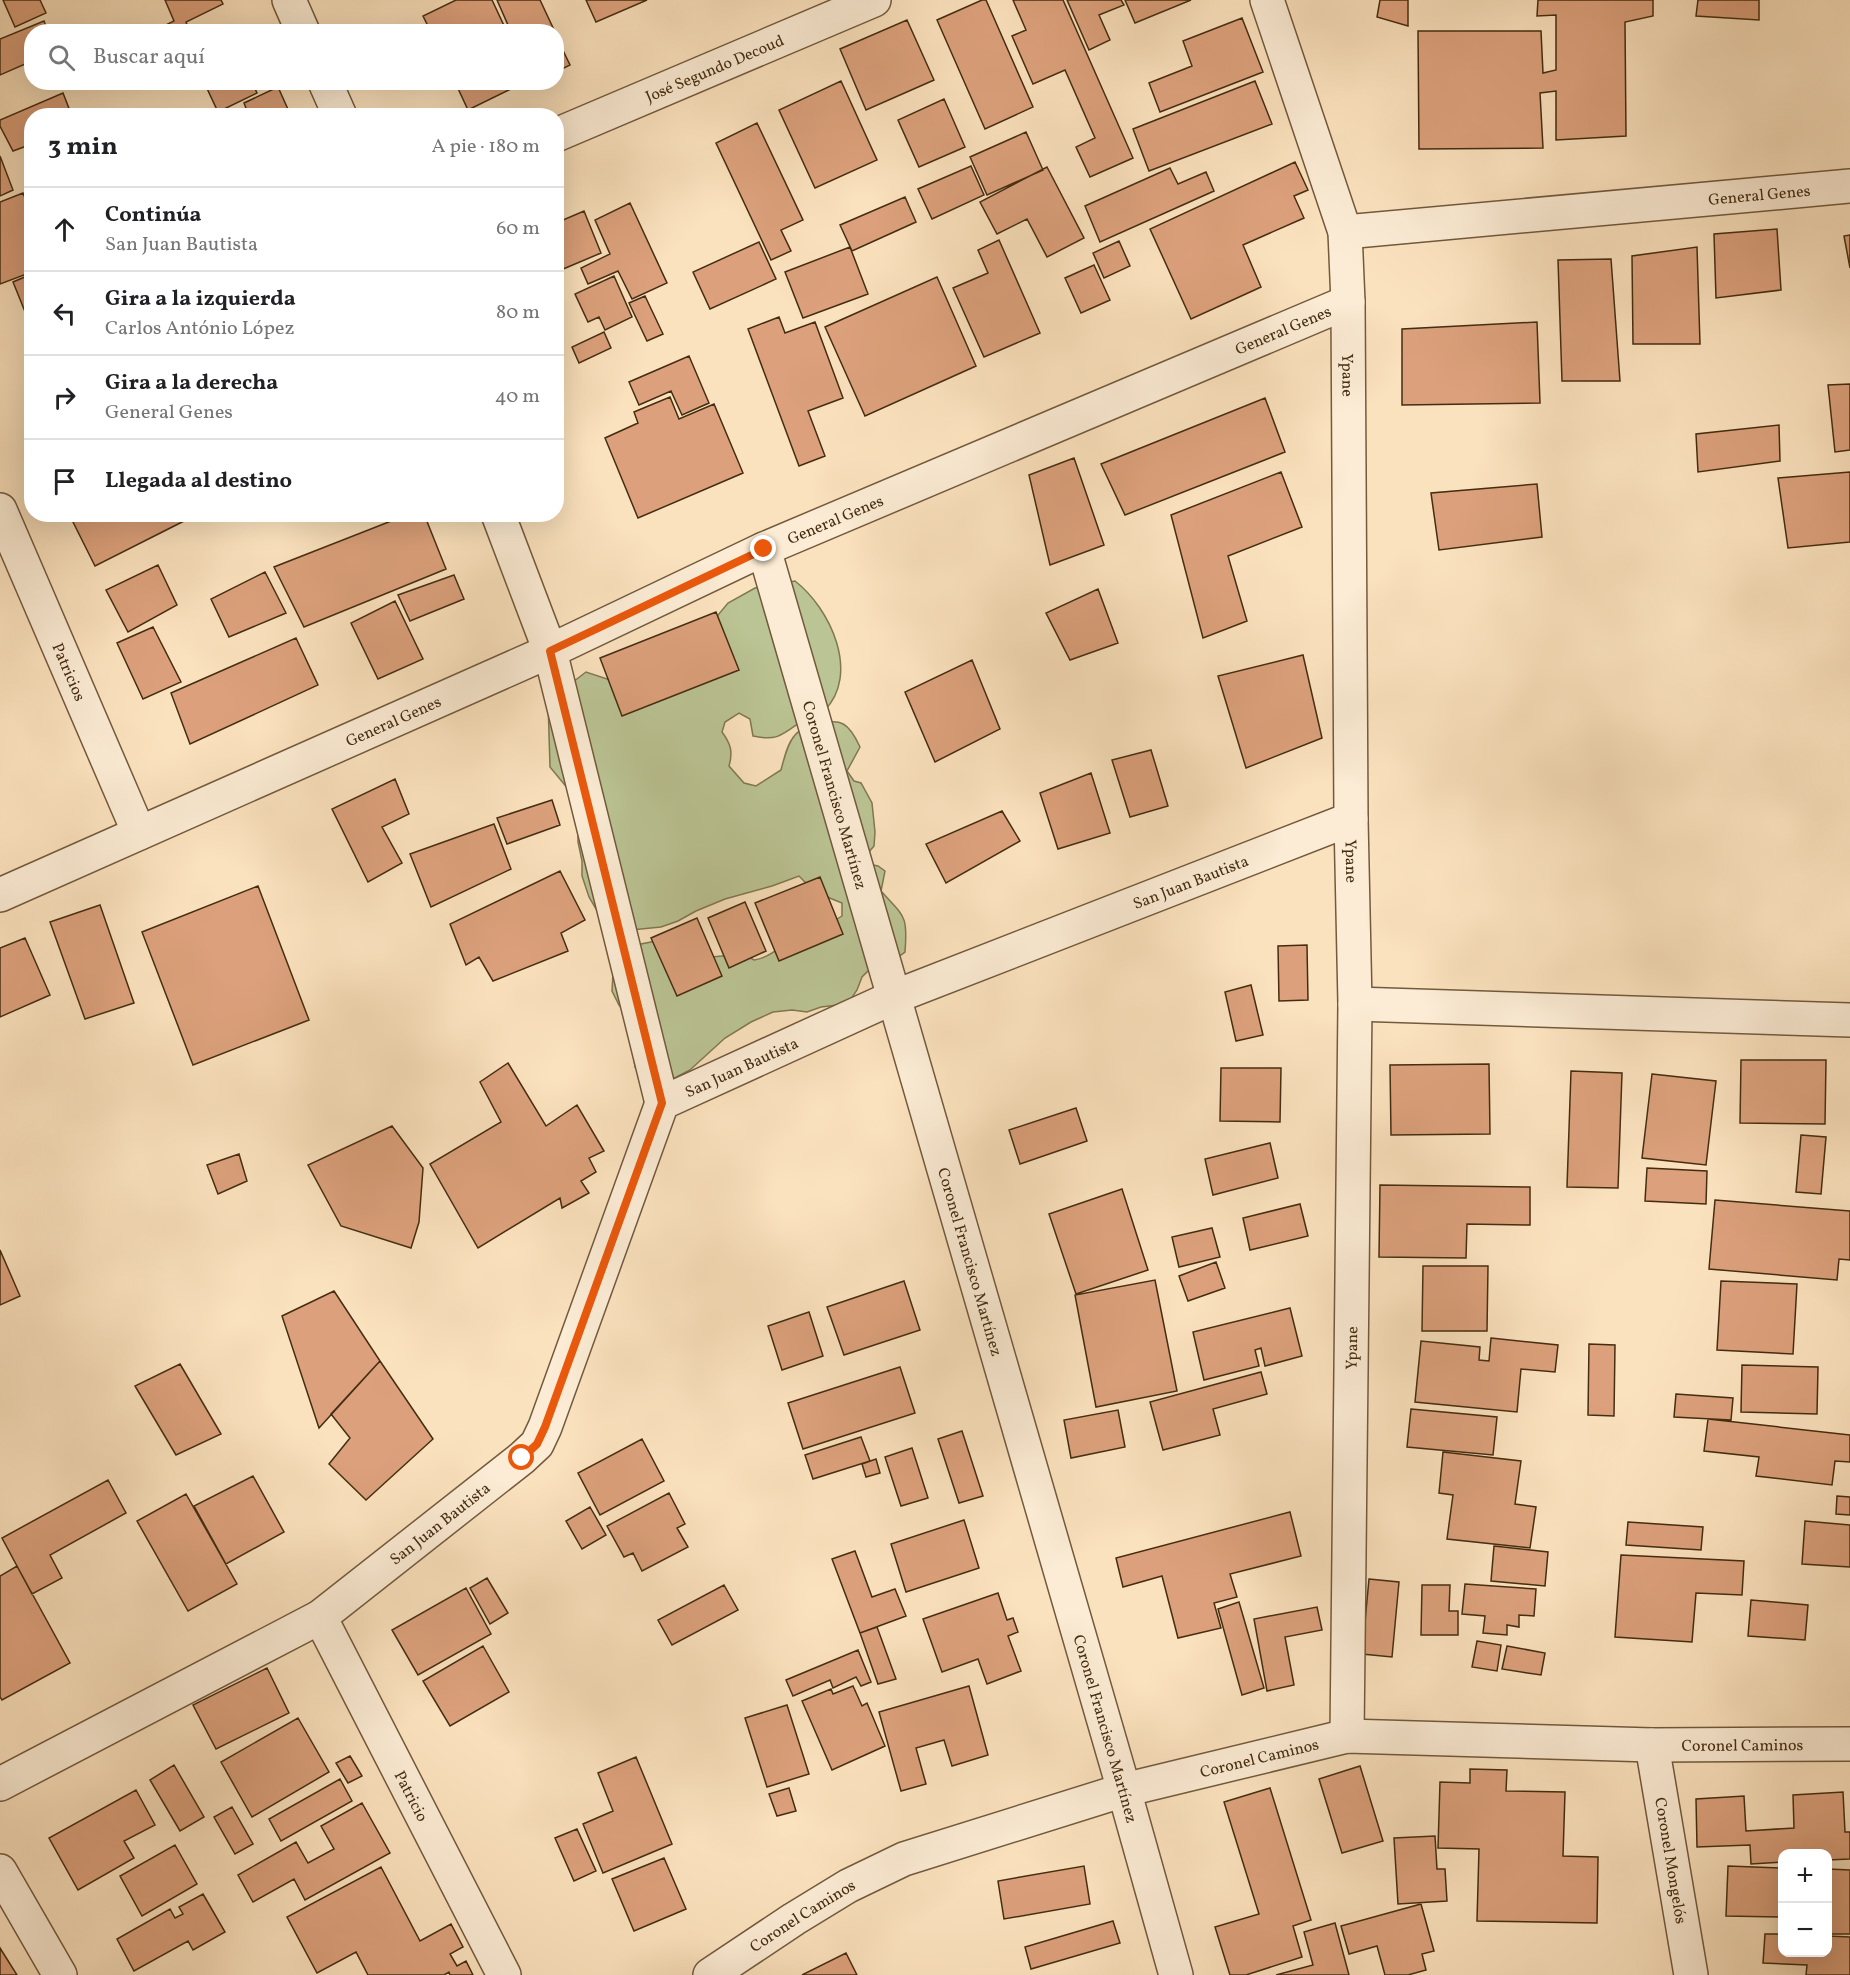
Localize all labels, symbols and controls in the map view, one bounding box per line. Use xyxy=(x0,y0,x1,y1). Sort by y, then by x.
search box xyxy=(24,24,564,90)
street label: José Segundo Decoud xyxy=(642,31,788,109)
icon: search xyxy=(45,41,78,74)
text: Buscar aquí xyxy=(93,42,205,73)
text: 3 min xyxy=(48,129,118,165)
text: A pie · 180 m xyxy=(431,133,540,161)
street label: General Genes xyxy=(1707,181,1812,212)
text: Continúa xyxy=(105,200,202,231)
icon: ahead xyxy=(48,213,81,246)
text: 60 m xyxy=(496,215,540,243)
text: San Juan Bautista xyxy=(105,231,258,259)
text: Gira a la izquierda xyxy=(105,284,296,315)
icon: left xyxy=(48,297,81,330)
text: 80 m xyxy=(496,299,540,327)
street label: General Genes xyxy=(1232,301,1335,362)
text: Carlos António López xyxy=(105,315,294,343)
street label: Ypane xyxy=(1335,353,1358,397)
text: Gira a la derecha xyxy=(105,368,278,399)
icon: right xyxy=(48,381,81,414)
text: 40 m xyxy=(495,383,540,411)
text: General Genes xyxy=(105,399,233,427)
icon: arrive xyxy=(48,465,81,498)
text: Llegada al destino xyxy=(105,466,292,497)
street label: General Genes xyxy=(784,491,888,551)
route end xyxy=(750,535,776,561)
street label: Patricios xyxy=(45,640,90,705)
street label: General Genes xyxy=(343,692,445,753)
street label: Coronel Francisco Martínez xyxy=(796,699,871,892)
street label: Ypane xyxy=(1338,839,1361,883)
street label: San Juan Bautista xyxy=(1130,851,1252,916)
street label: San Juan Bautista xyxy=(682,1033,802,1104)
street label: Coronel Francisco Martínez xyxy=(931,1165,1007,1359)
street label: Ypane xyxy=(1342,1326,1364,1370)
route start xyxy=(508,1444,534,1470)
street label: San Juan Bautista xyxy=(386,1478,496,1571)
street label: Coronel Francisco Martínez xyxy=(1066,1632,1142,1826)
street label: Coronel Caminos xyxy=(1198,1734,1321,1784)
street label: Coronel Caminos xyxy=(1682,1735,1804,1758)
street label: Patricio xyxy=(388,1767,432,1826)
street label: Coronel Mongelós xyxy=(1648,1796,1691,1926)
map controls xyxy=(1778,1849,1832,1957)
button: + xyxy=(1778,1849,1832,1903)
street label: Coronel Caminos xyxy=(746,1875,860,1959)
button: − xyxy=(1778,1903,1832,1957)

